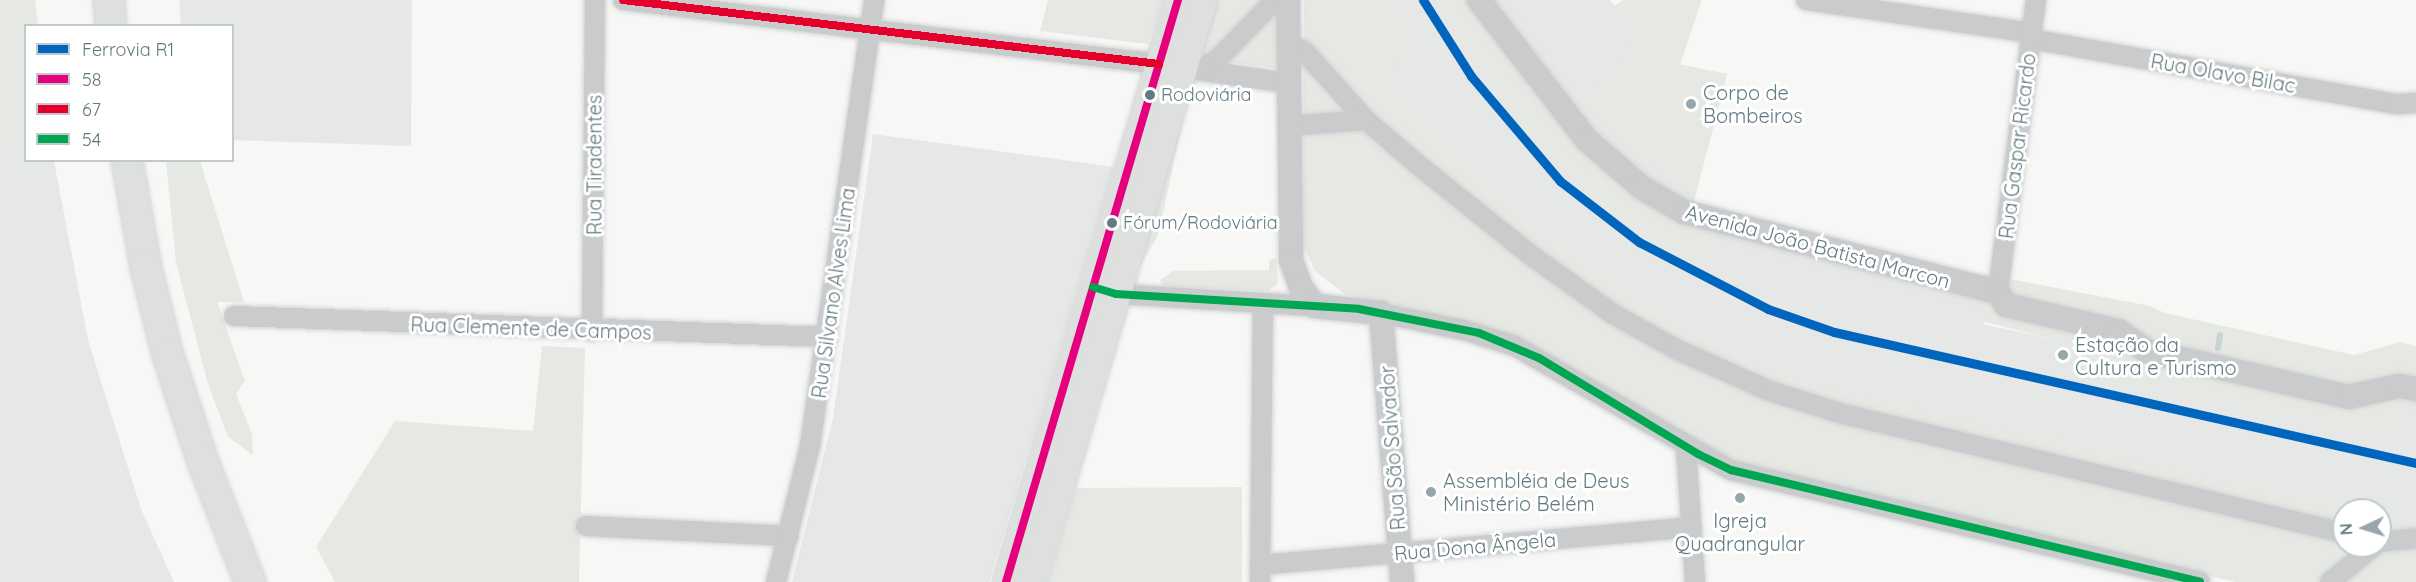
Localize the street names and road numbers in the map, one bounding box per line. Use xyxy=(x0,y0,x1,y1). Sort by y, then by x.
street label: Rua Olavo Bilac xyxy=(2149,48,2297,98)
street label: Rua Gaspar Ricardo xyxy=(1994,52,2040,240)
street label: Rua Tiradentes xyxy=(582,95,606,235)
street label: Rua Silvano Alves Lima xyxy=(806,186,860,400)
street label: Avenida João Batista Marcon xyxy=(1683,199,1953,293)
street label: Rua Clemente de Campos xyxy=(410,312,652,344)
street label: Rua São Salvador xyxy=(1374,365,1410,531)
street label: Rua Dona Ângela xyxy=(1393,527,1557,565)

